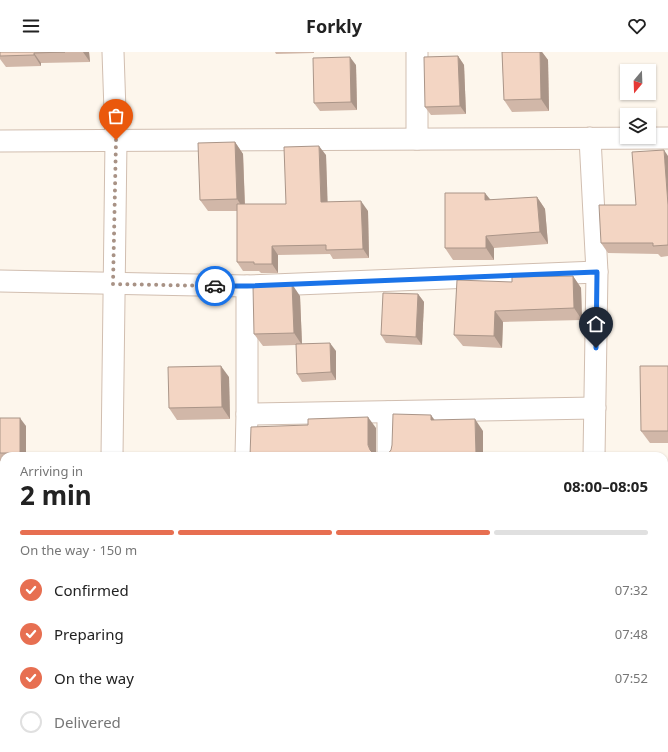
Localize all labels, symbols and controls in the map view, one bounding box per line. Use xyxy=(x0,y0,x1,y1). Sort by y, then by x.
text: Forkly xyxy=(306,14,362,38)
icon: menu xyxy=(20,15,42,37)
icon: heart xyxy=(626,15,648,37)
north arrow xyxy=(620,64,656,100)
map controls xyxy=(620,64,656,144)
pin xyxy=(99,99,133,140)
icon: bag xyxy=(105,105,127,127)
button: layers xyxy=(620,108,656,144)
courier xyxy=(195,266,235,306)
icon: car xyxy=(204,275,226,297)
pin xyxy=(579,307,613,348)
icon: home xyxy=(585,313,607,335)
text: Arriving in xyxy=(20,462,83,480)
text: 08:00–08:05 xyxy=(563,476,648,496)
text: 2 min xyxy=(20,477,92,513)
text: On the way · 150 m xyxy=(20,541,137,559)
icon: check xyxy=(20,579,42,601)
text: Confirmed xyxy=(54,580,129,600)
text: 07:32 xyxy=(615,581,648,599)
icon: check xyxy=(20,623,42,645)
text: Preparing xyxy=(54,624,124,644)
text: 07:48 xyxy=(615,625,648,643)
icon: check xyxy=(20,667,42,689)
text: On the way xyxy=(54,668,134,688)
text: 07:52 xyxy=(615,669,648,687)
text: Delivered xyxy=(54,712,121,732)

